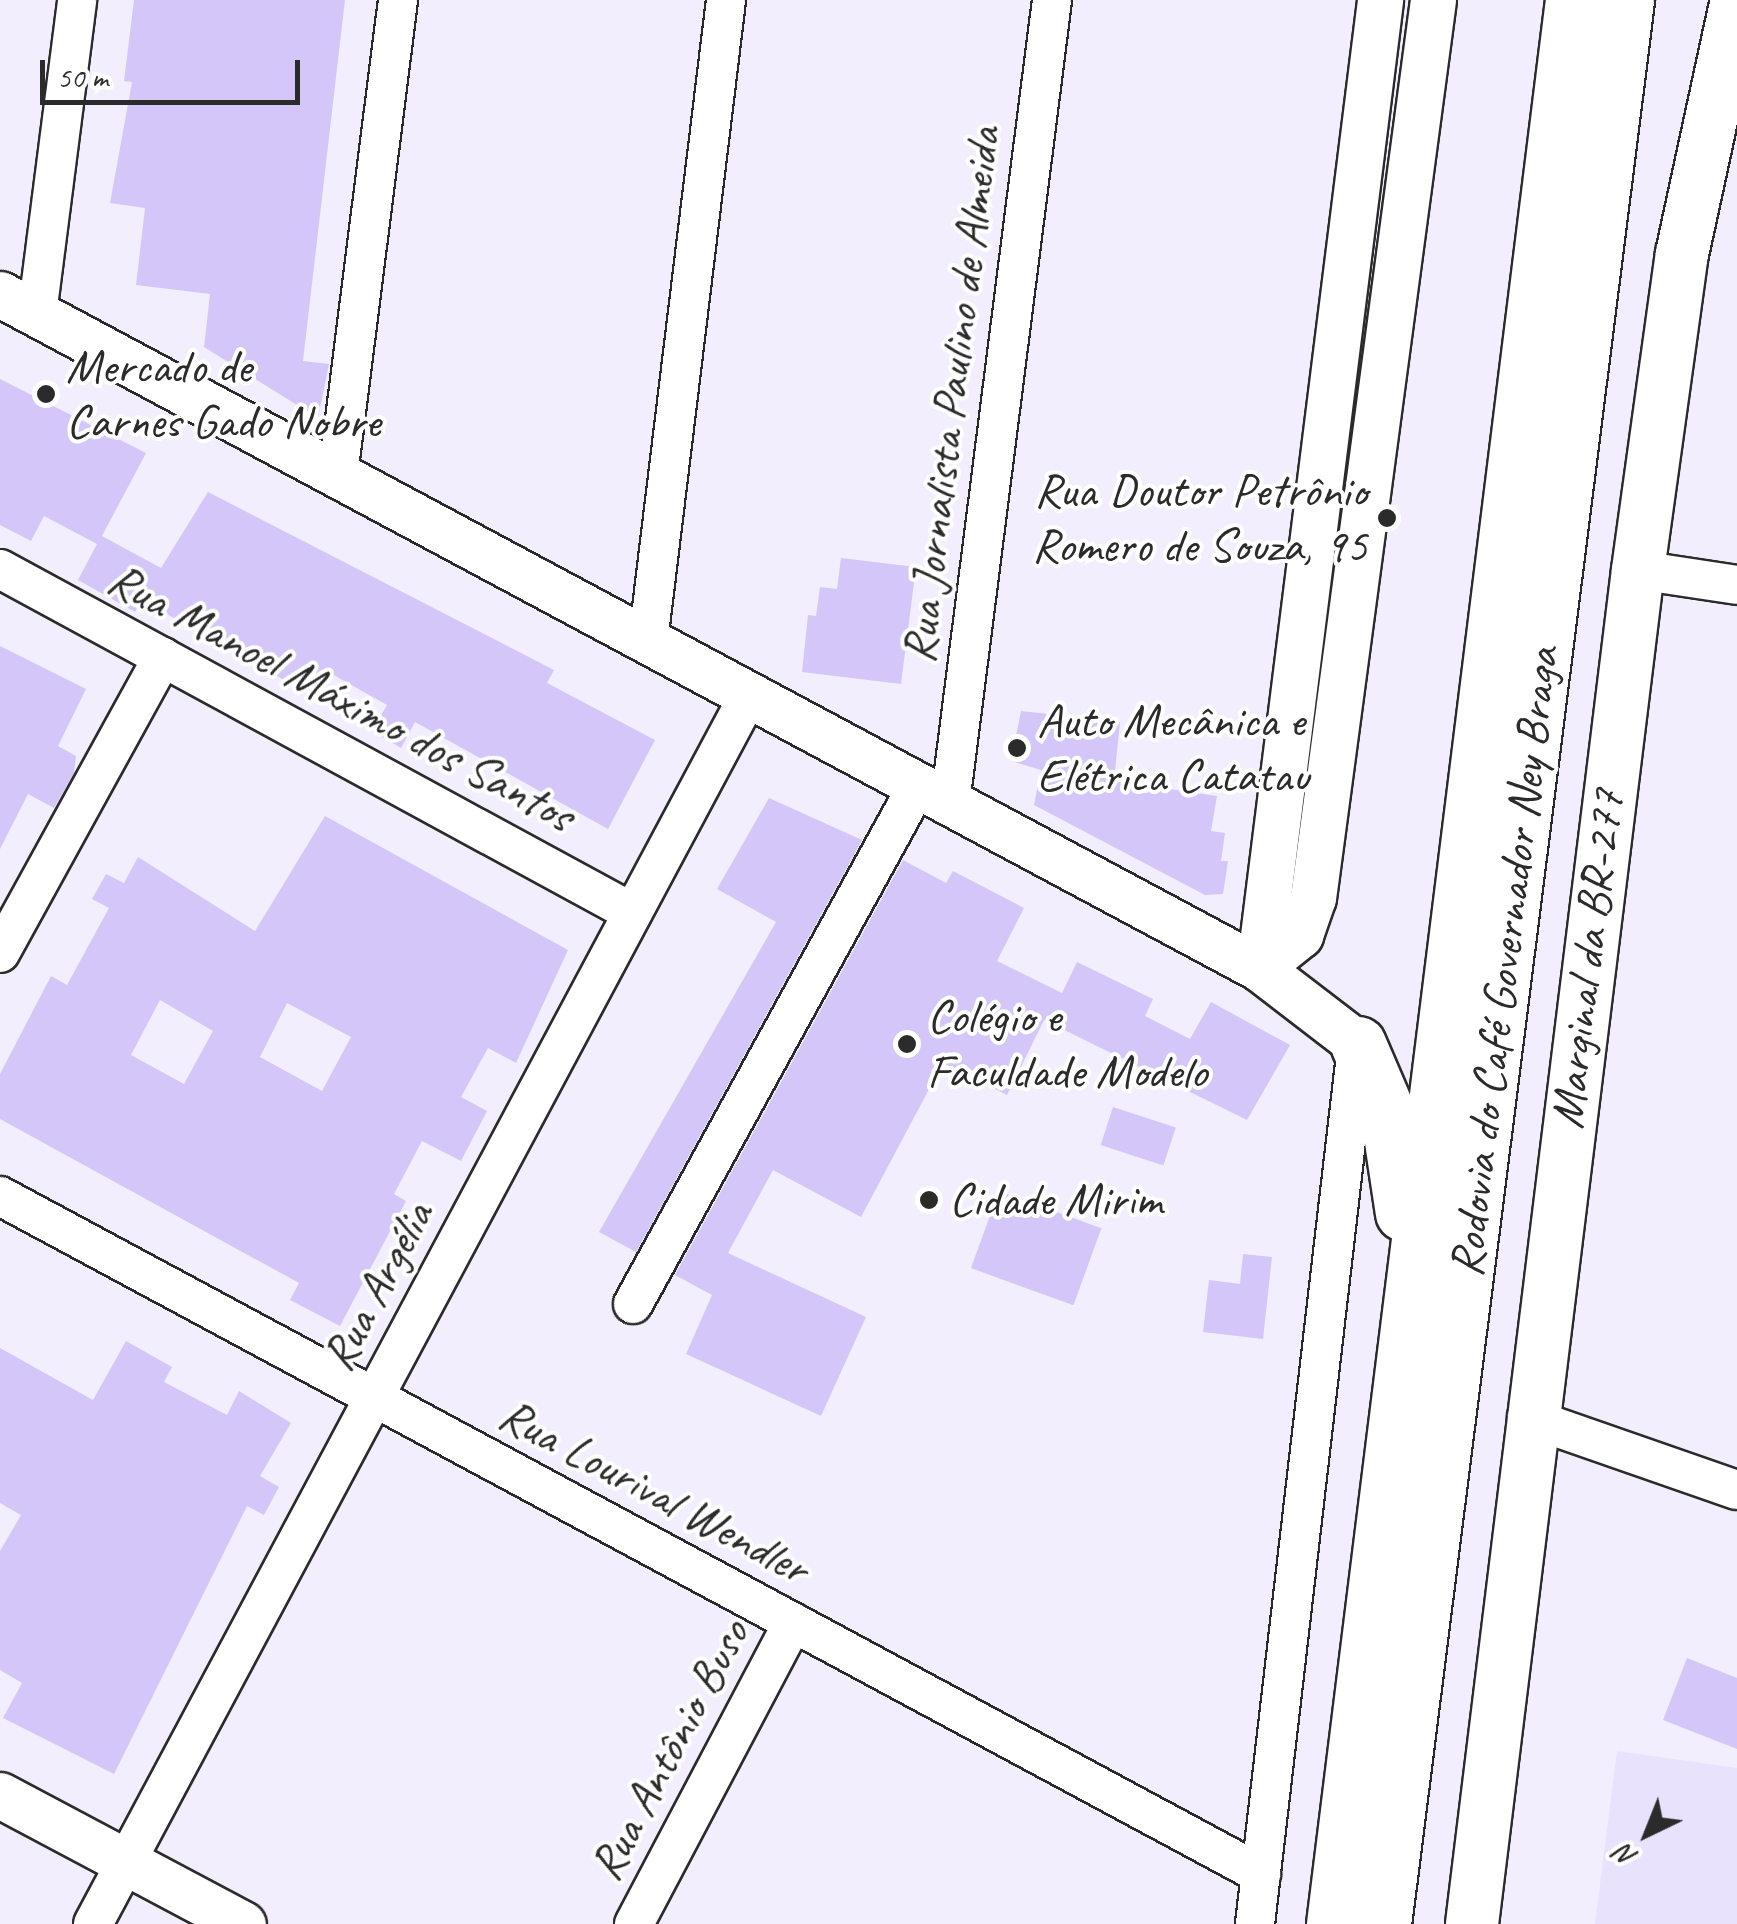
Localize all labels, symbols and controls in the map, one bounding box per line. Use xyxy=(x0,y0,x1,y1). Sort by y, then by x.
scale bar xyxy=(45,40,305,102)
text: 50 m xyxy=(57,58,108,96)
street label: Rua Jornalista Paulino de Almeida xyxy=(889,123,1013,667)
place label: Mercado de Carnes Gado Nobre xyxy=(66,337,383,450)
marker: Mercado de Carnes Gado Nobre xyxy=(35,383,57,405)
place label: Rua Doutor Petrônio Romero de Souza, 95 xyxy=(1034,461,1367,574)
marker: Rua Doutor Petrônio Romero de Souza, 95 xyxy=(1376,507,1398,529)
street label: Rua Manoel Máximo dos Santos xyxy=(98,549,584,845)
street label: Rodovia do Café Governador Ney Braga xyxy=(1437,643,1571,1281)
place label: Auto Mecânica e Elétrica Catatau xyxy=(1037,691,1309,804)
marker: Auto Mecânica e Elétrica Catatau xyxy=(1006,737,1028,759)
street label: Marginal da BR-277 xyxy=(1538,786,1636,1132)
place label: Colégio e Faculdade Modelo xyxy=(927,987,1207,1100)
marker: Colégio e Faculdade Modelo xyxy=(896,1033,918,1055)
place label: Cidade Mirim xyxy=(949,1171,1164,1229)
marker: Cidade Mirim xyxy=(918,1189,940,1211)
street label: Rua Argélia xyxy=(309,1192,445,1380)
street label: Rua Lourival Wendler xyxy=(489,1385,819,1597)
street label: Rua Antônio Buso xyxy=(576,1610,762,1890)
north arrow xyxy=(1597,1784,1697,1884)
text: N xyxy=(1608,1838,1644,1875)

